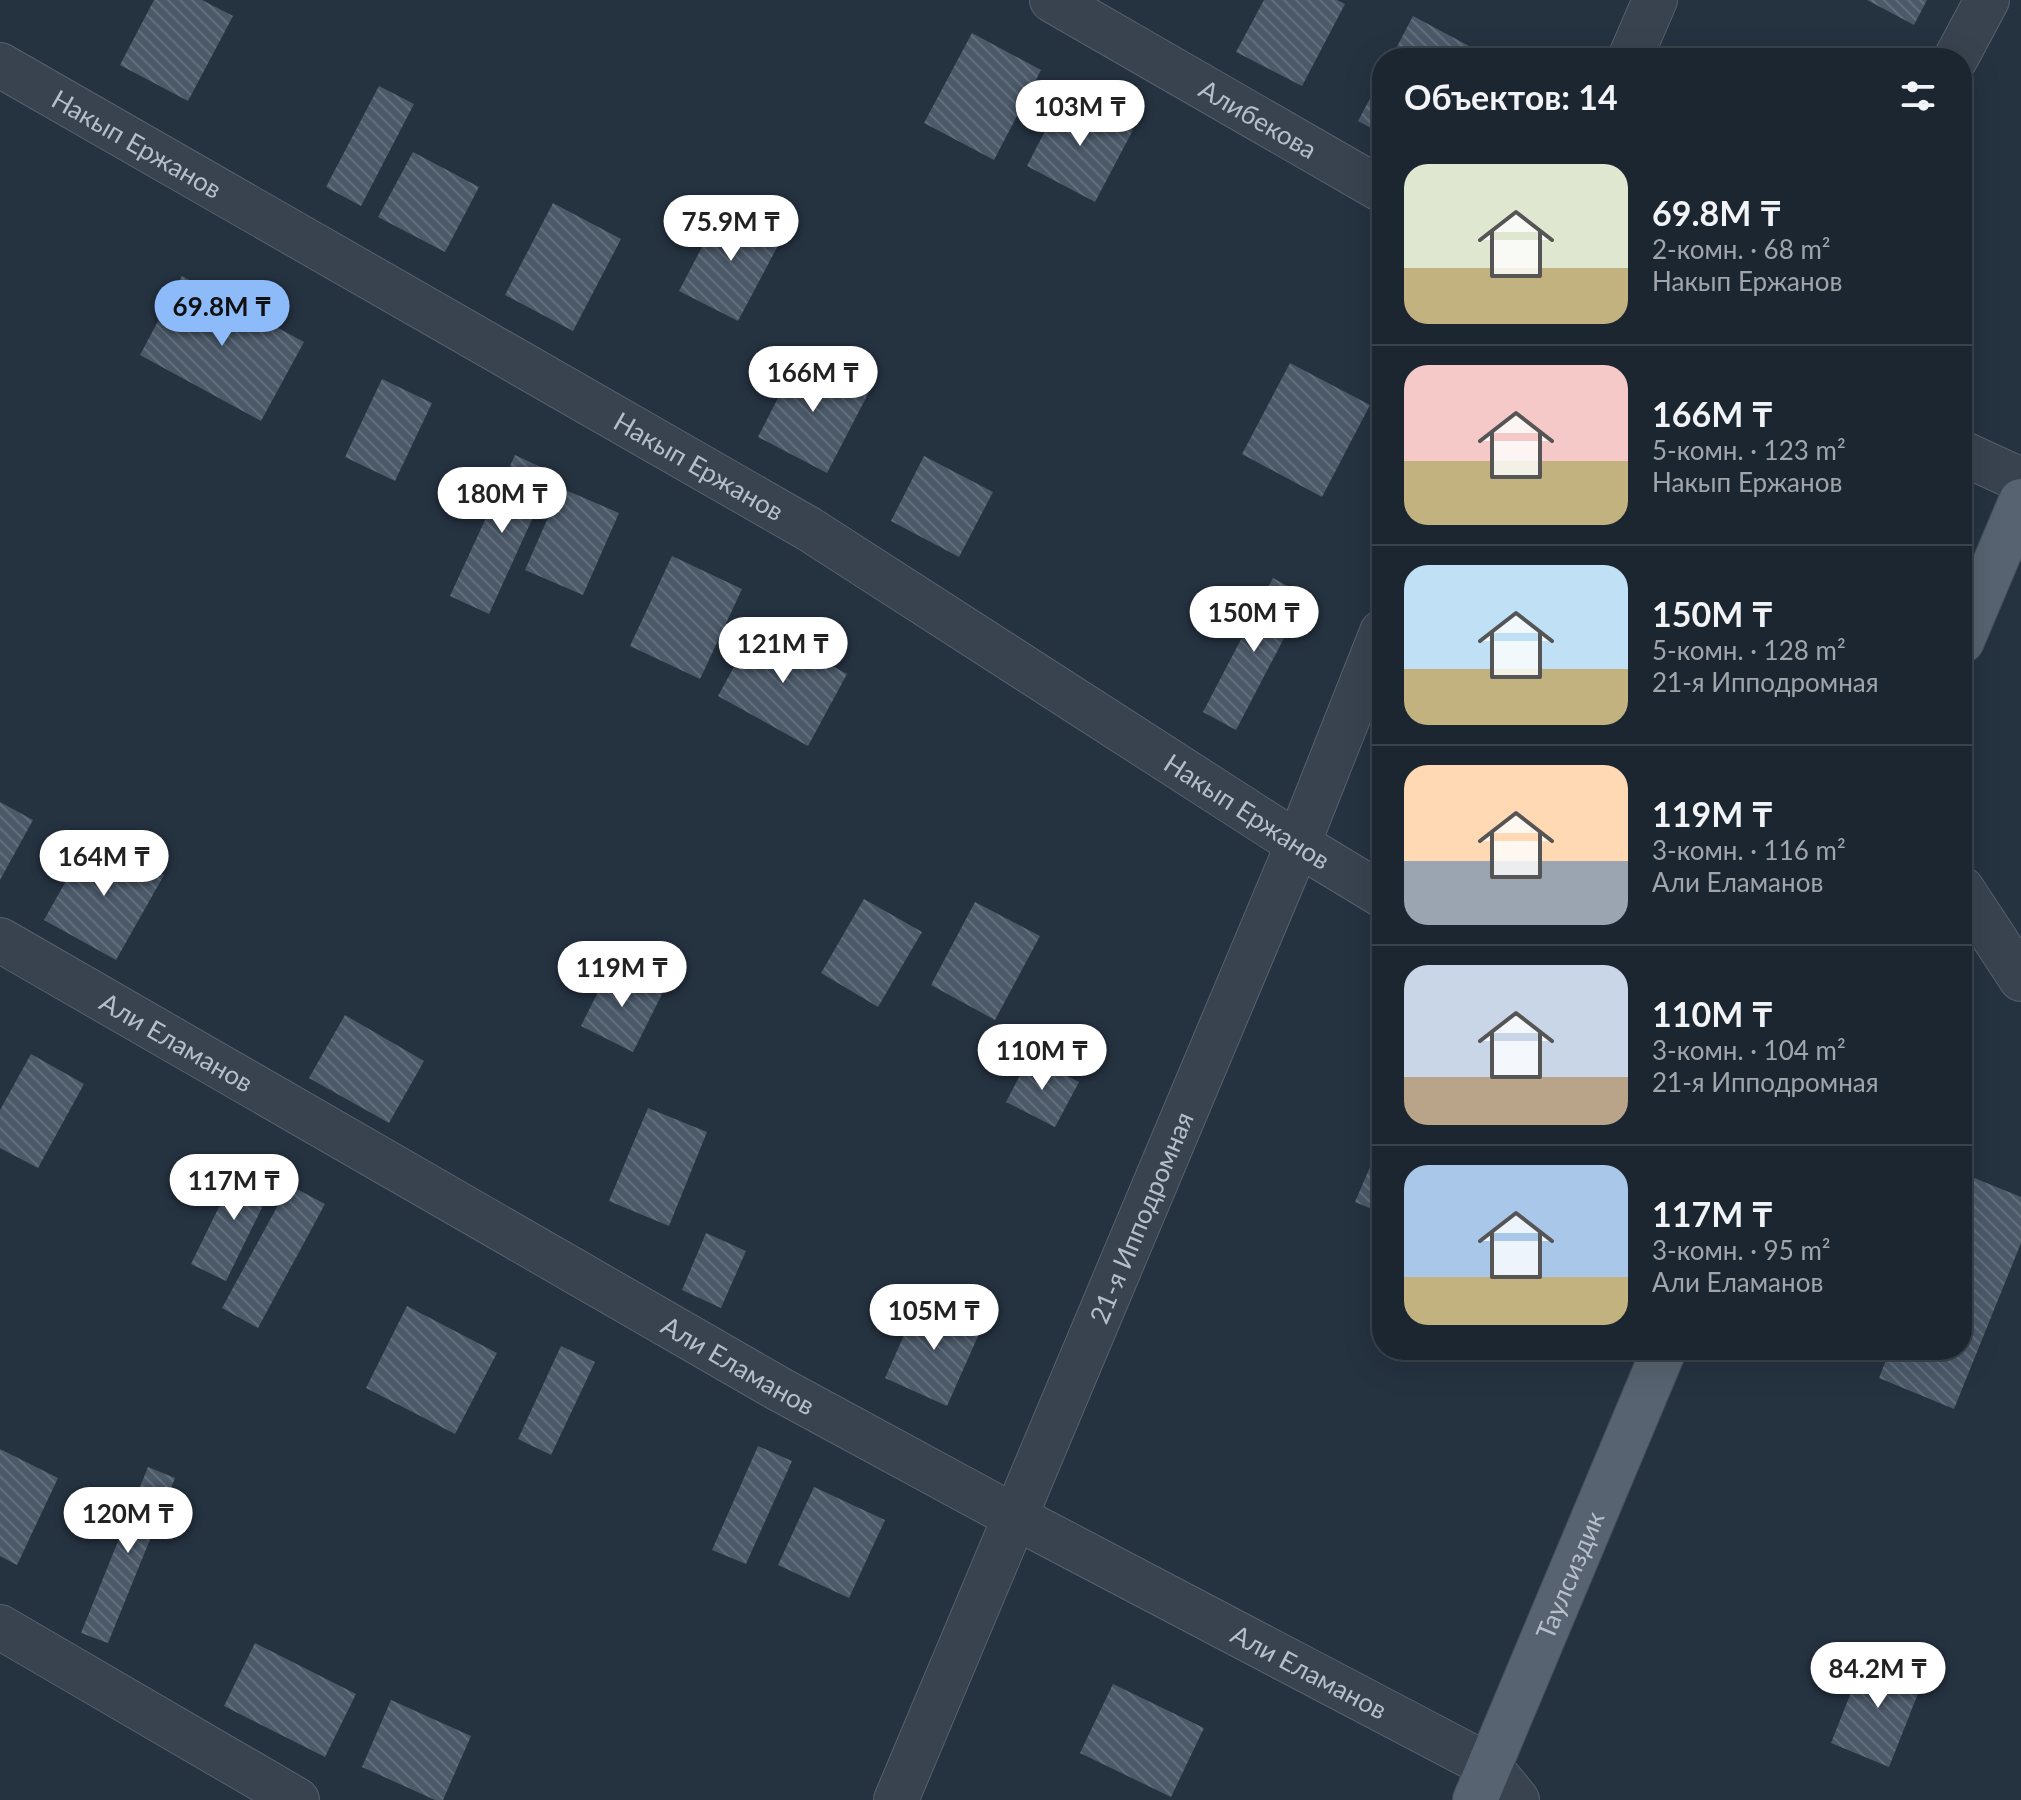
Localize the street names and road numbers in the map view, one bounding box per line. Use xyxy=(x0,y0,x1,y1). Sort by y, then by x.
street label: Алибекова xyxy=(1194,72,1323,165)
street label: Накып Ержанов xyxy=(46,82,228,205)
street label: Накып Ержанов xyxy=(609,405,790,527)
street label: Накып Ержанов xyxy=(1159,746,1336,876)
street label: Али Еламанов xyxy=(95,985,259,1099)
street label: 21-я Ипподромная xyxy=(1082,1107,1200,1328)
street label: Али Еламанов xyxy=(656,1309,821,1421)
street label: Таулсиздик xyxy=(1528,1506,1611,1644)
street label: Али Еламанов xyxy=(1226,1618,1393,1726)

